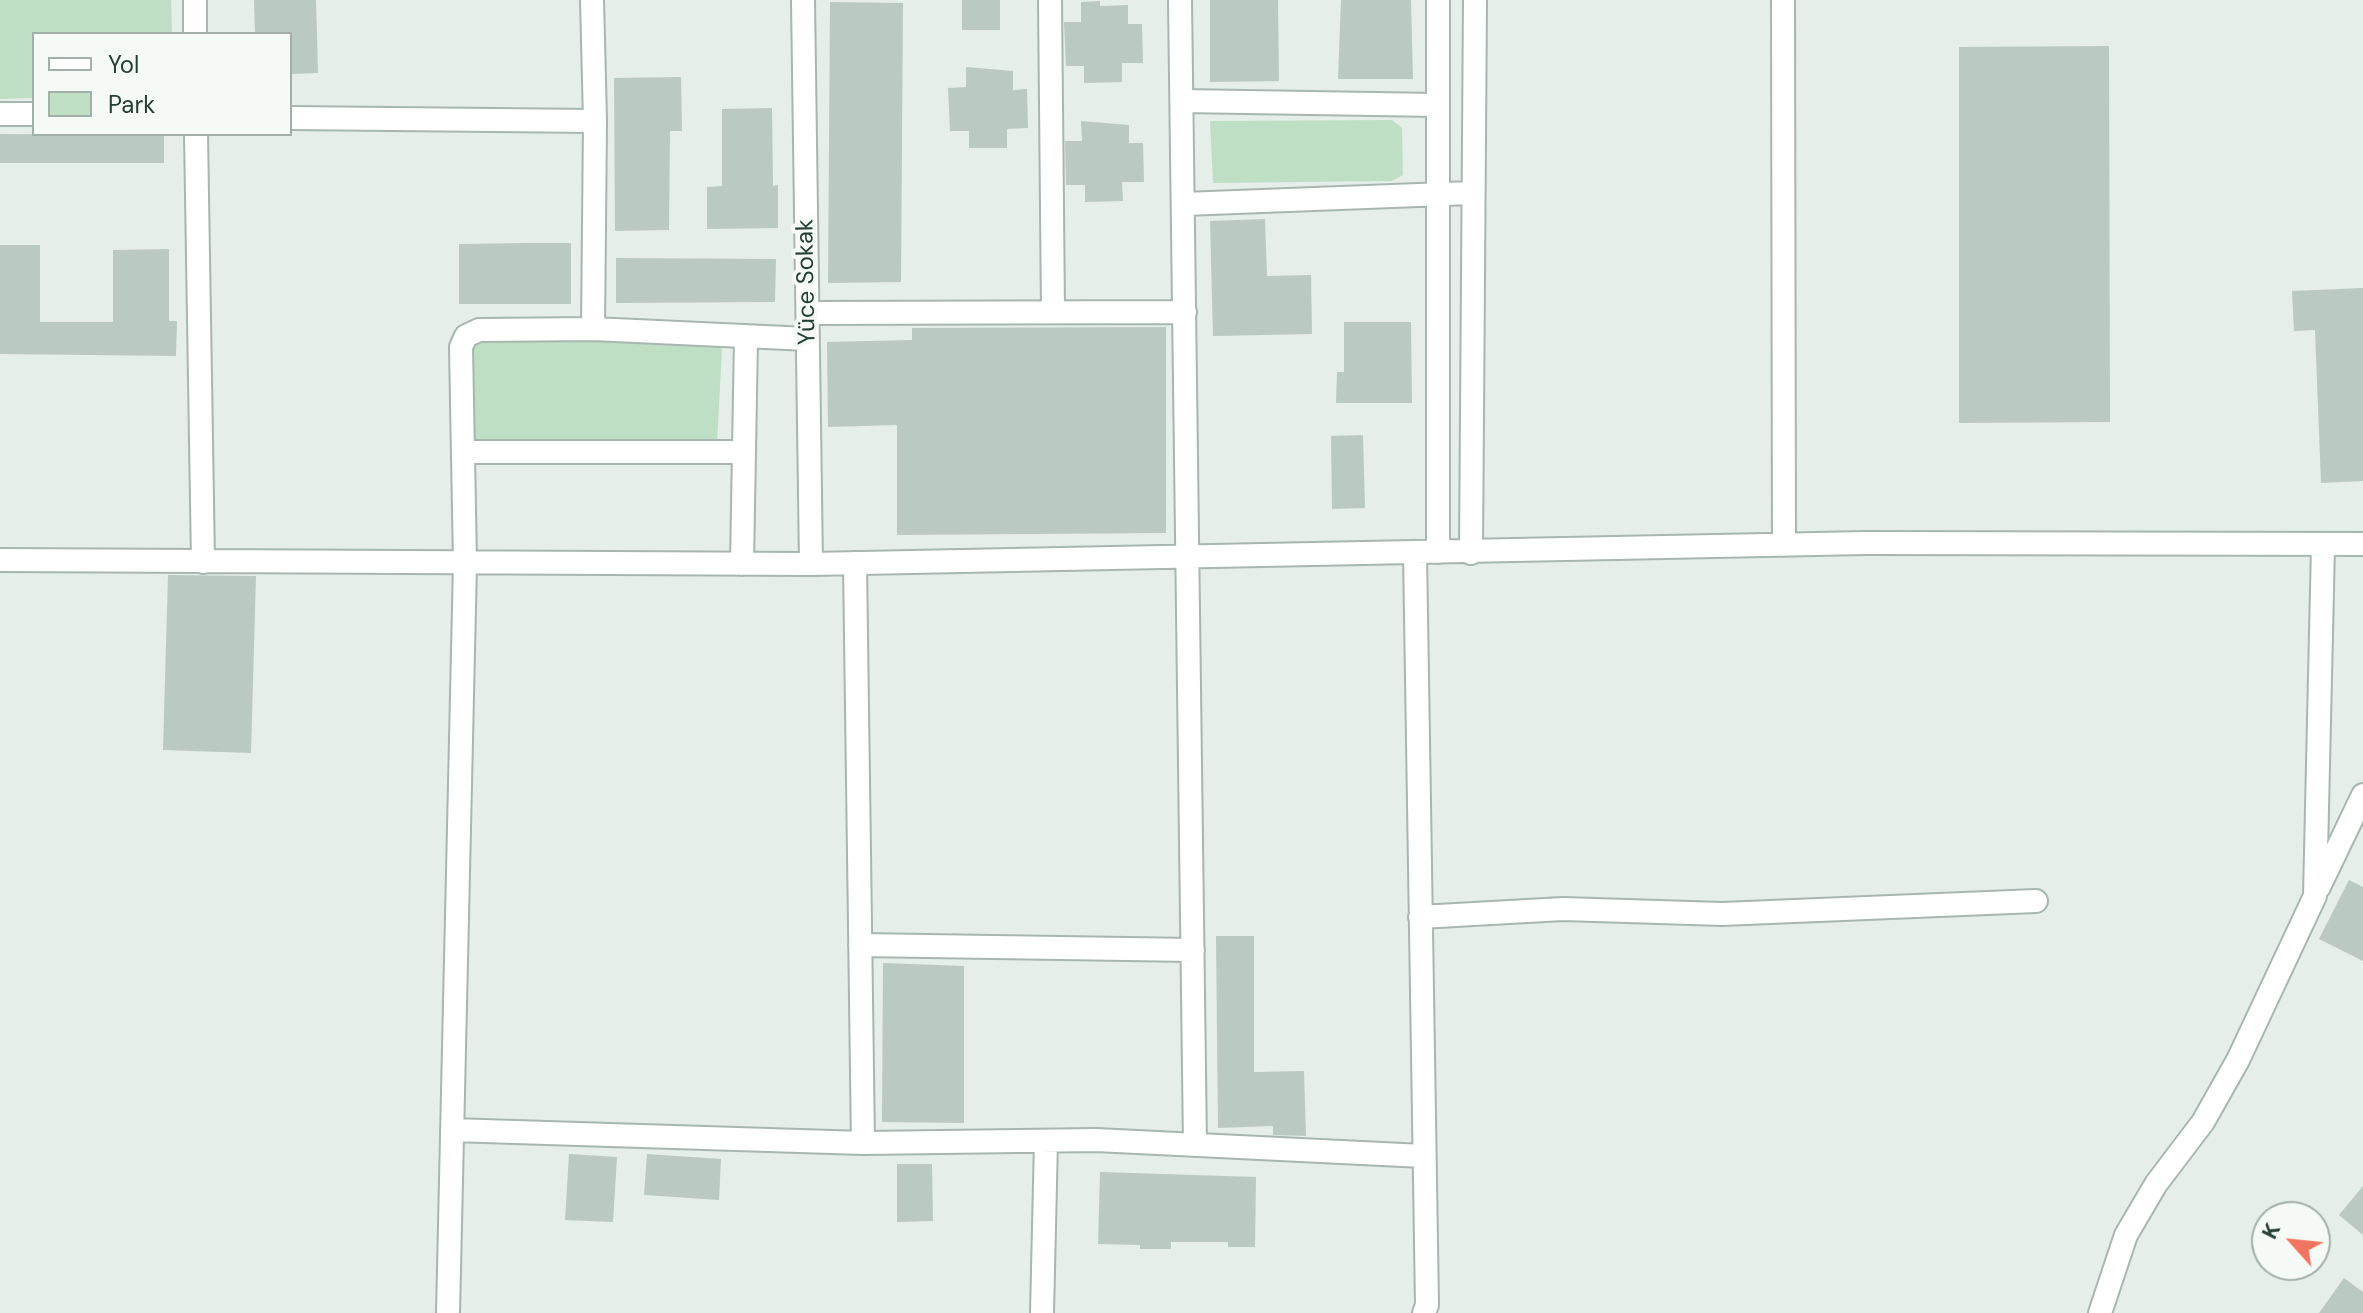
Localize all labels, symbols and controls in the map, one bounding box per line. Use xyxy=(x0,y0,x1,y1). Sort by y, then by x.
legend xyxy=(32,32,292,136)
text: Yol xyxy=(108,49,139,80)
text: Park xyxy=(108,89,155,120)
street label: Yüce Sokak xyxy=(792,219,822,345)
north arrow xyxy=(2251,1201,2331,1281)
text: K xyxy=(2255,1218,2287,1244)

